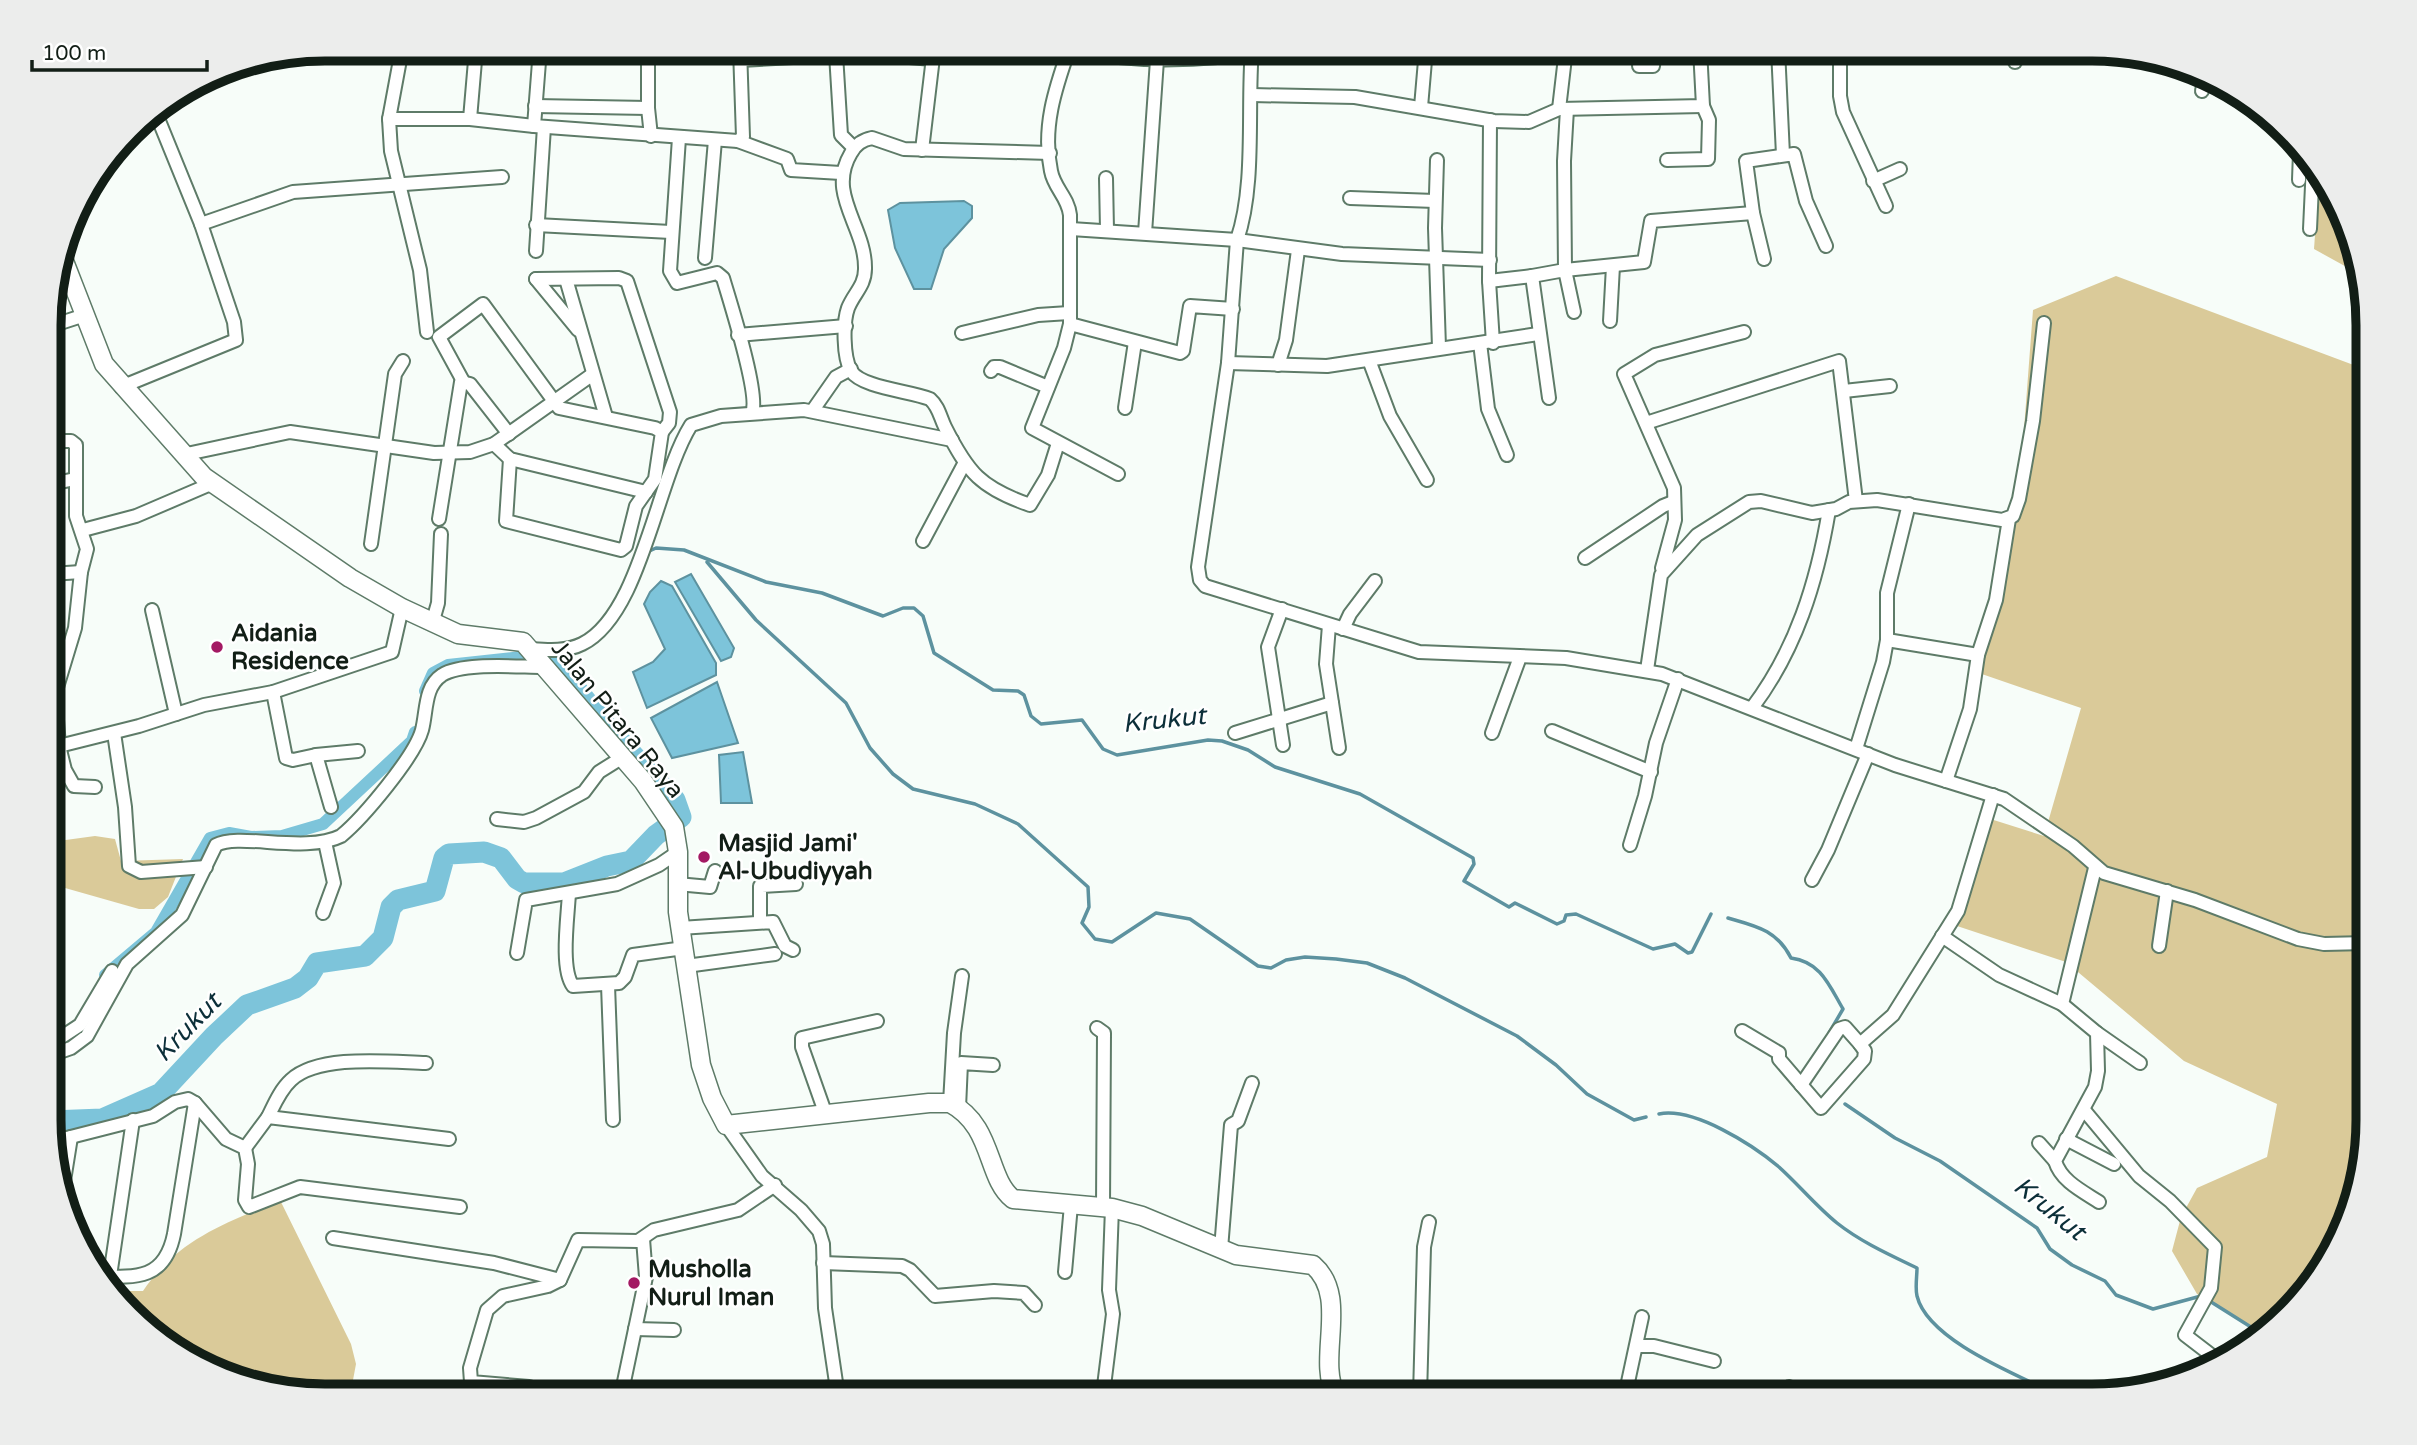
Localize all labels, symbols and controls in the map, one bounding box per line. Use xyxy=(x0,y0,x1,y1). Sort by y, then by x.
scale bar xyxy=(32,28,206,72)
text: 100 m xyxy=(42,41,106,66)
place label: Aidania Residence xyxy=(231,619,349,676)
street label: Jalan Pitara Raya xyxy=(545,634,690,804)
marker: Aidania Residence xyxy=(209,639,225,655)
water label: Krukut xyxy=(1121,699,1210,739)
place label: Masjid Jami' Al-Ubudiyyah xyxy=(718,829,873,886)
marker: Masjid Jami' Al-Ubudiyyah xyxy=(696,849,712,865)
water label: Krukut xyxy=(147,984,230,1068)
water label: Krukut xyxy=(2008,1170,2094,1249)
place label: Musholla Nurul Iman xyxy=(648,1255,774,1312)
marker: Musholla Nurul Iman xyxy=(626,1275,642,1291)

